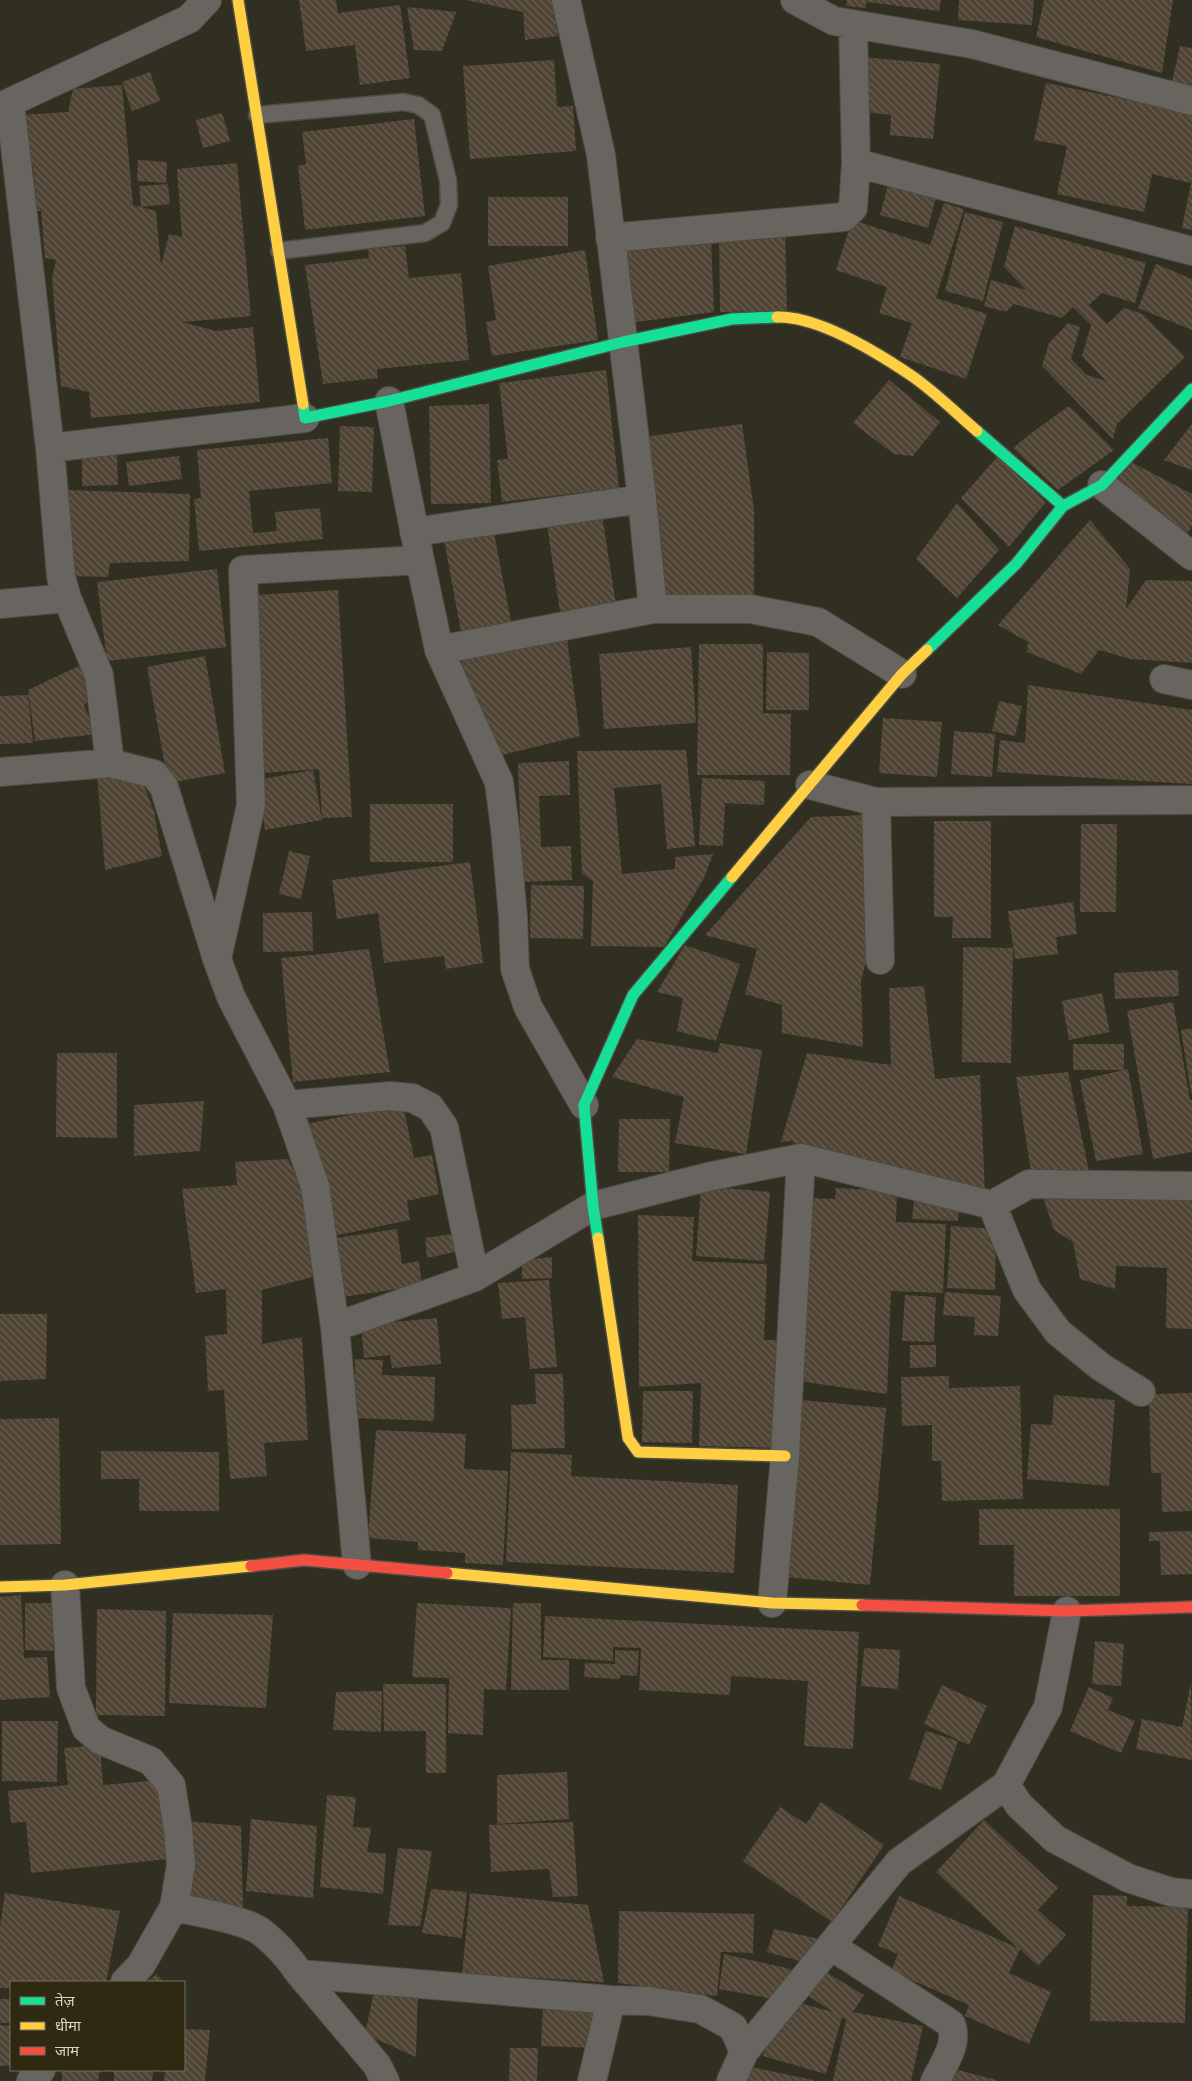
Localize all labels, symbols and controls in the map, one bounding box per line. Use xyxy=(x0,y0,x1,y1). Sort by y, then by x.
legend xyxy=(10,1981,185,2071)
text: तेज़ xyxy=(55,1991,76,2009)
text: धीमा xyxy=(55,2016,82,2034)
text: जाम xyxy=(55,2041,80,2059)

